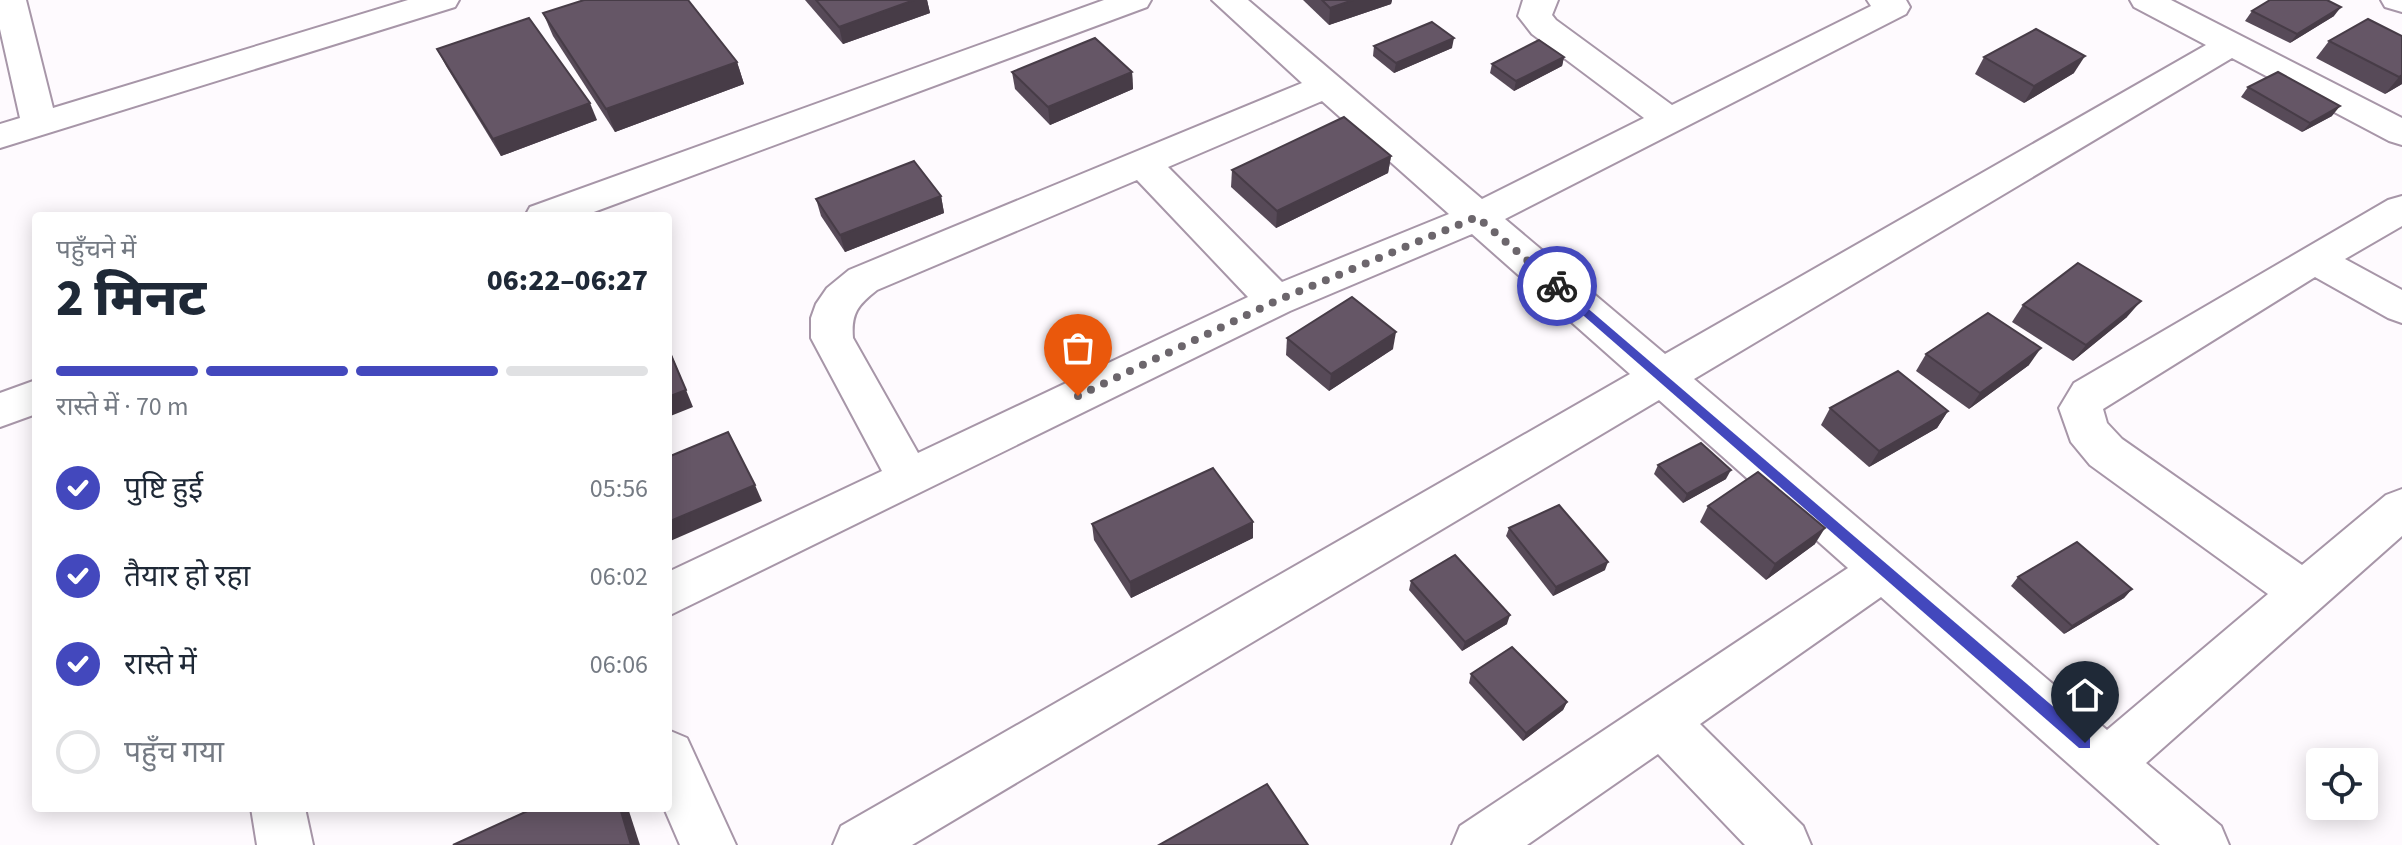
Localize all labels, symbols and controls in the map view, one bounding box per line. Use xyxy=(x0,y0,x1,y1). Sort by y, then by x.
text: पहुँचने में xyxy=(56,231,136,268)
courier xyxy=(1517,246,1597,326)
text: 06:22–06:27 xyxy=(487,259,648,302)
text: 2 मिनट xyxy=(56,262,206,336)
icon: bike xyxy=(1535,264,1579,308)
pin xyxy=(1044,314,1112,396)
icon: bag xyxy=(1056,326,1100,370)
text: रास्ते में · 70 m xyxy=(56,388,189,425)
icon: check xyxy=(56,466,100,510)
text: पुष्टि हुई xyxy=(124,467,203,510)
text: 05:56 xyxy=(590,470,648,507)
icon: check xyxy=(56,554,100,598)
text: तैयार हो रहा xyxy=(124,555,250,598)
text: 06:02 xyxy=(590,558,648,595)
icon: check xyxy=(56,642,100,686)
text: रास्ते में xyxy=(124,643,197,686)
text: 06:06 xyxy=(590,646,648,683)
pin xyxy=(2051,661,2119,743)
icon: home xyxy=(2063,673,2107,717)
text: पहुँच गया xyxy=(124,731,224,774)
map controls xyxy=(2306,748,2378,820)
button: locate xyxy=(2306,748,2378,820)

